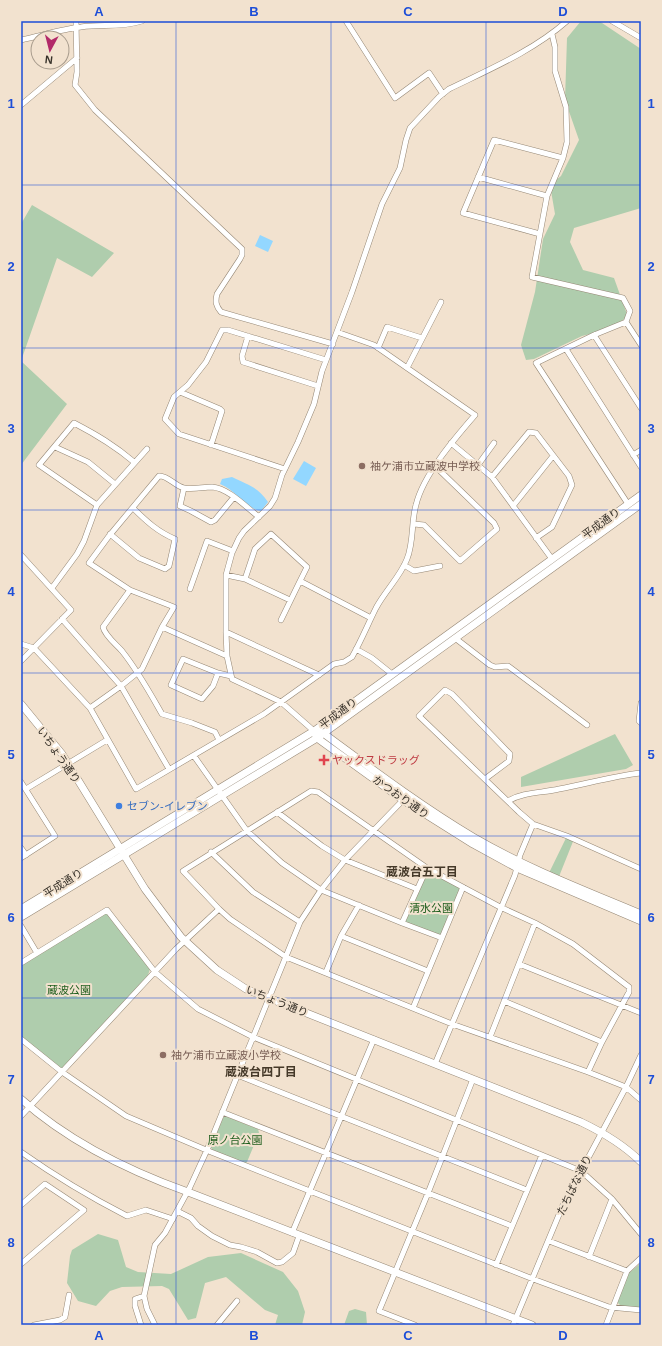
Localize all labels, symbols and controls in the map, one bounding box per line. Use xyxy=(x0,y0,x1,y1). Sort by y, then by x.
text: A xyxy=(94,4,104,19)
text: B xyxy=(249,4,259,19)
text: C xyxy=(403,4,413,19)
text: D xyxy=(558,4,568,19)
north arrow xyxy=(30,30,70,70)
text: N xyxy=(44,53,53,66)
text: 1 xyxy=(7,96,15,111)
text: 1 xyxy=(647,96,655,111)
text: 2 xyxy=(7,259,15,274)
text: 2 xyxy=(647,259,655,274)
text: 3 xyxy=(7,421,15,436)
text: 3 xyxy=(647,421,655,436)
place label: 袖ケ浦市立蔵波中学校 xyxy=(370,460,480,472)
marker: 袖ケ浦市立蔵波中学校 xyxy=(357,461,367,471)
street label: 平成通り xyxy=(580,505,622,541)
text: 4 xyxy=(7,584,15,599)
text: 4 xyxy=(647,584,655,599)
street label: 平成通り xyxy=(317,695,359,731)
street label: いちょう通り xyxy=(35,725,83,785)
text: 5 xyxy=(7,747,15,762)
text: 5 xyxy=(647,747,655,762)
place label: ヤックスドラッグ xyxy=(332,754,420,766)
marker: ヤックスドラッグ xyxy=(319,755,329,765)
street label: かつおり通り xyxy=(371,773,431,821)
place label: セブン-イレブン xyxy=(127,800,208,812)
marker: セブン-イレブン xyxy=(114,801,124,811)
district label: 蔵波台五丁目 xyxy=(386,865,458,879)
street label: 平成通り xyxy=(41,866,85,900)
park label: 清水公園 xyxy=(409,902,453,914)
text: 6 xyxy=(7,910,15,925)
text: 6 xyxy=(647,910,655,925)
street label: いちょう通り xyxy=(244,983,310,1019)
park label: 蔵波公園 xyxy=(47,984,91,996)
place label: 袖ケ浦市立蔵波小学校 xyxy=(171,1049,281,1061)
marker: 袖ケ浦市立蔵波小学校 xyxy=(158,1050,168,1060)
district label: 蔵波台四丁目 xyxy=(225,1065,297,1079)
text: 7 xyxy=(7,1072,15,1087)
text: 7 xyxy=(647,1072,655,1087)
park label: 原ノ台公園 xyxy=(208,1134,263,1146)
street label: たちばな通り xyxy=(554,1153,594,1217)
text: 8 xyxy=(7,1235,15,1250)
text: 8 xyxy=(647,1235,655,1250)
text: A xyxy=(94,1328,104,1343)
text: B xyxy=(249,1328,259,1343)
text: C xyxy=(403,1328,413,1343)
text: D xyxy=(558,1328,568,1343)

